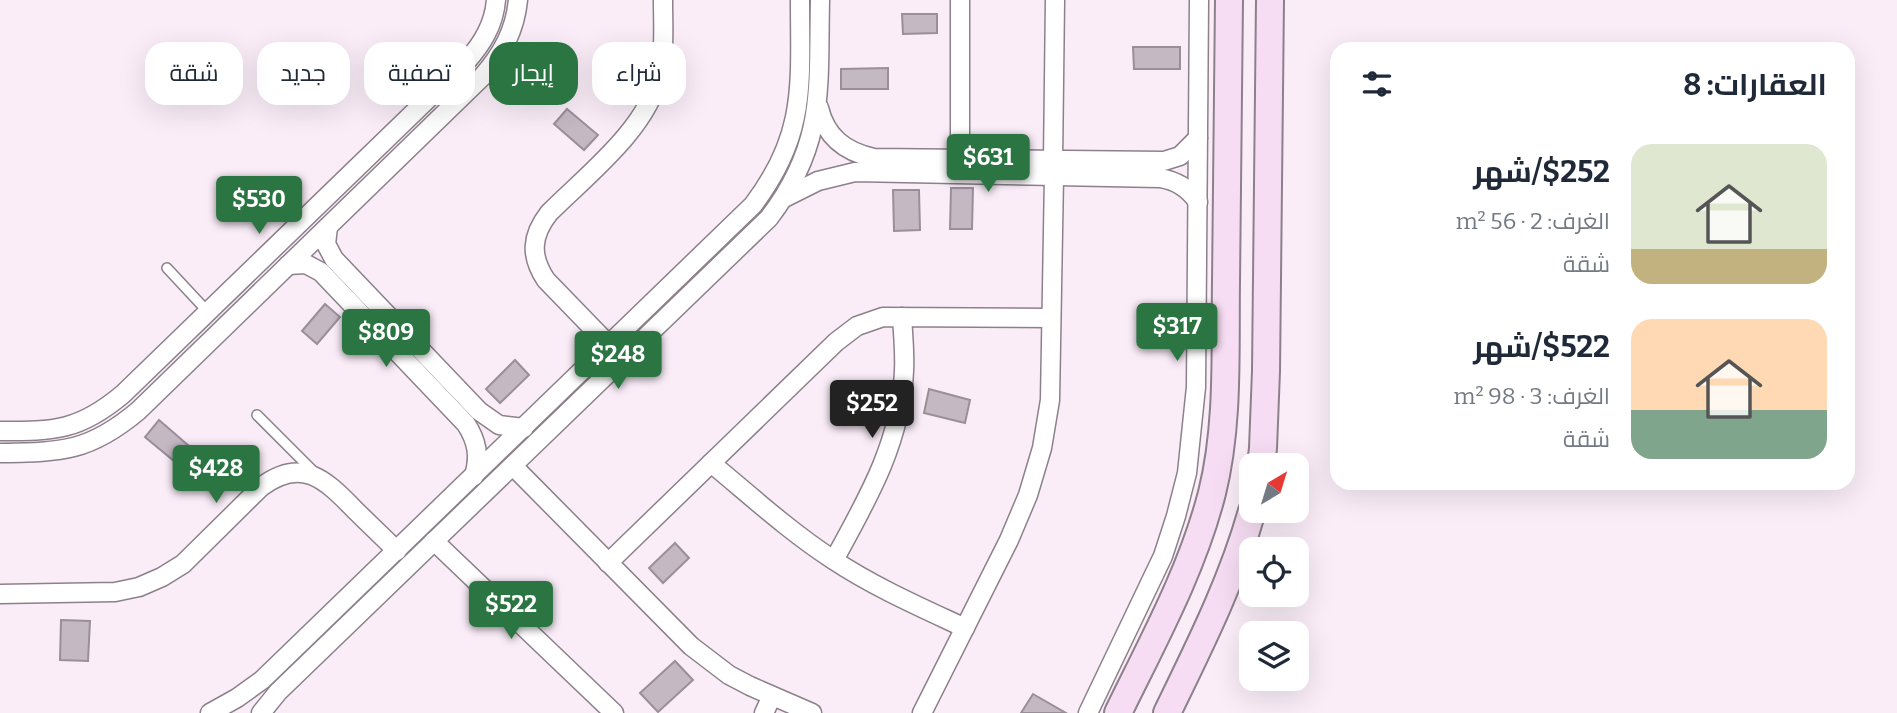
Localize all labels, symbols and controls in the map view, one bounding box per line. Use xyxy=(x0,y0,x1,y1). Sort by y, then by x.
chip: شقة xyxy=(145,42,243,105)
chip: جديد xyxy=(257,42,350,105)
chip: تصفية xyxy=(364,42,475,105)
chip: إيجار xyxy=(489,42,578,105)
chip: شراء xyxy=(592,42,686,105)
icon: filters xyxy=(1358,65,1396,103)
text: العقارات: 8 xyxy=(1683,67,1827,103)
pin: $631 xyxy=(947,134,1029,194)
text: $631 xyxy=(963,143,1013,171)
text: $252/شهر xyxy=(1473,154,1610,190)
icon: home xyxy=(1687,172,1771,256)
pin: $530 xyxy=(218,176,300,236)
text: $530 xyxy=(232,185,286,213)
text: الغرف: 2 · 56 m² xyxy=(1456,207,1610,235)
text: شقة xyxy=(1563,250,1610,278)
pin: $317 xyxy=(1136,304,1218,363)
pin: $809 xyxy=(345,310,427,369)
text: $317 xyxy=(1152,312,1202,340)
text: $809 xyxy=(358,318,414,346)
text: $522/شهر xyxy=(1473,329,1610,365)
pin: $248 xyxy=(577,332,659,391)
text: $248 xyxy=(591,340,645,368)
icon: home xyxy=(1687,347,1771,431)
pin: $252 xyxy=(831,380,913,440)
text: الغرف: 3 · 98 m² xyxy=(1454,382,1610,410)
text: $252 xyxy=(846,389,898,417)
text: شقة xyxy=(1563,425,1610,453)
pin: $428 xyxy=(175,446,257,505)
north arrow xyxy=(1239,453,1309,523)
map controls xyxy=(1239,453,1309,691)
text: $428 xyxy=(189,454,243,482)
button: locate xyxy=(1239,537,1309,607)
pin: $522 xyxy=(470,582,552,641)
text: $522 xyxy=(485,590,537,618)
button: layers xyxy=(1239,621,1309,691)

